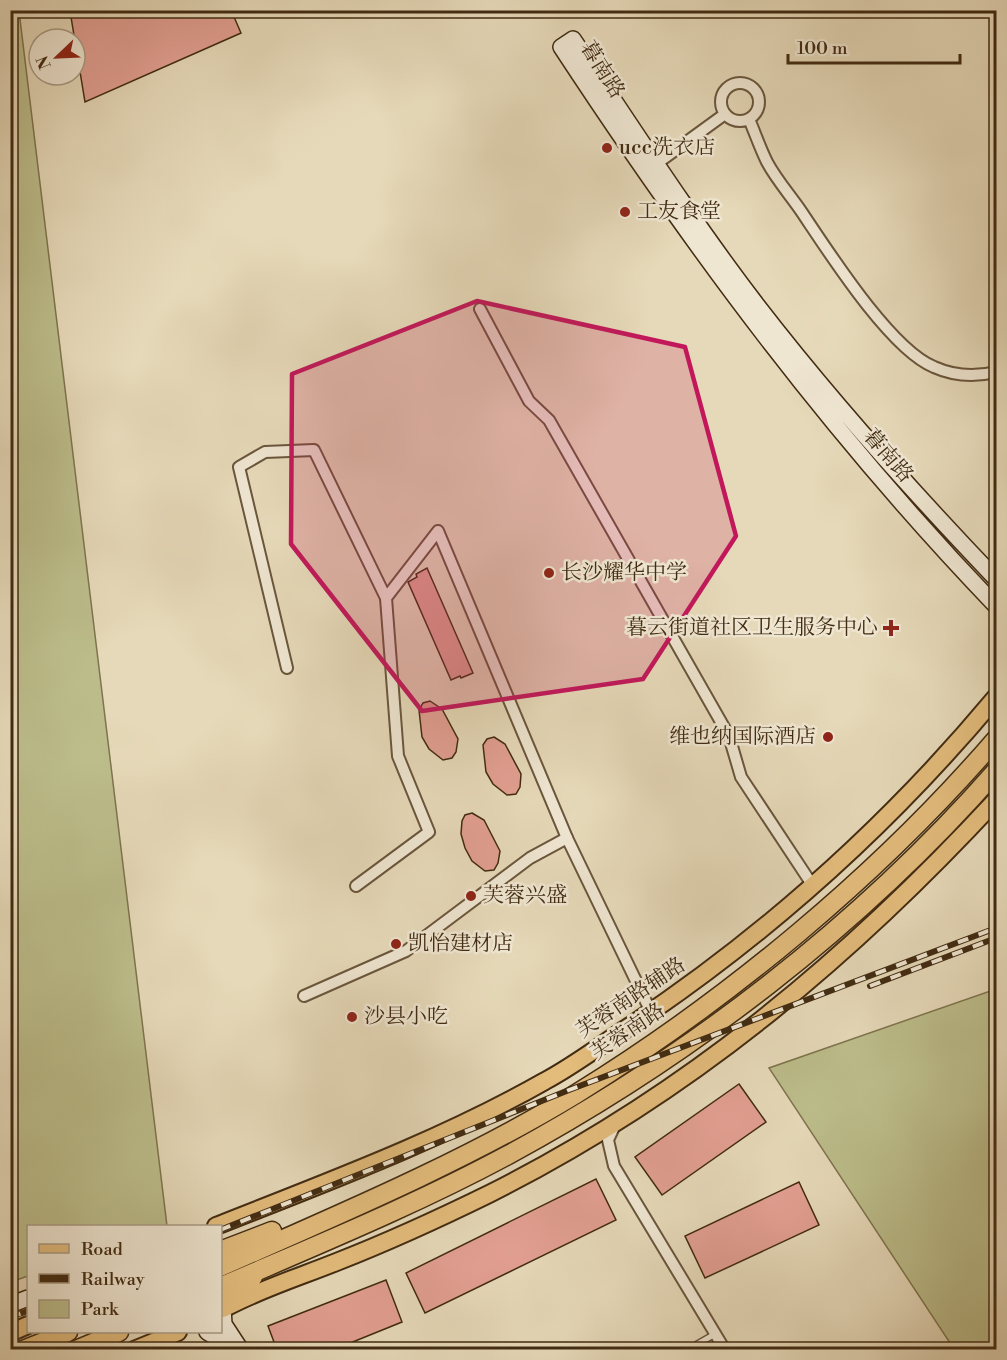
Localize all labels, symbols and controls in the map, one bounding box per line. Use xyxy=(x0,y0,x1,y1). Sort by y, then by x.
north arrow xyxy=(27,27,87,87)
scale bar xyxy=(788,27,960,65)
street label: 暮南路 xyxy=(574,36,630,104)
text: 100 m xyxy=(797,37,848,60)
text: N xyxy=(32,52,56,72)
place label: ucc洗衣店 xyxy=(619,135,715,161)
marker: ucc洗衣店 xyxy=(600,141,614,155)
place label: 工友食堂 xyxy=(637,199,721,225)
marker: 工友食堂 xyxy=(618,205,632,219)
street label: 暮南路 xyxy=(858,424,918,488)
place label: 长沙耀华中学 xyxy=(561,560,687,586)
marker: 长沙耀华中学 xyxy=(542,566,556,580)
place label: 暮云街道社区卫生服务中心 xyxy=(626,615,878,641)
marker: 暮云街道社区卫生服务中心 xyxy=(882,619,900,637)
place label: 维也纳国际酒店 xyxy=(669,724,816,750)
marker: 维也纳国际酒店 xyxy=(821,730,835,744)
place label: 芙蓉兴盛 xyxy=(483,883,567,909)
marker: 芙蓉兴盛 xyxy=(464,889,478,903)
place label: 凯怡建材店 xyxy=(408,931,513,957)
marker: 凯怡建材店 xyxy=(389,937,403,951)
street label: 芙蓉南路辅路 xyxy=(572,952,690,1044)
street label: 芙蓉南路 xyxy=(586,998,670,1066)
place label: 沙县小吃 xyxy=(364,1004,448,1030)
marker: 沙县小吃 xyxy=(345,1010,359,1024)
legend xyxy=(27,1225,222,1333)
text: Road xyxy=(81,1238,124,1261)
text: Railway xyxy=(81,1268,145,1291)
text: Park xyxy=(81,1298,120,1321)

